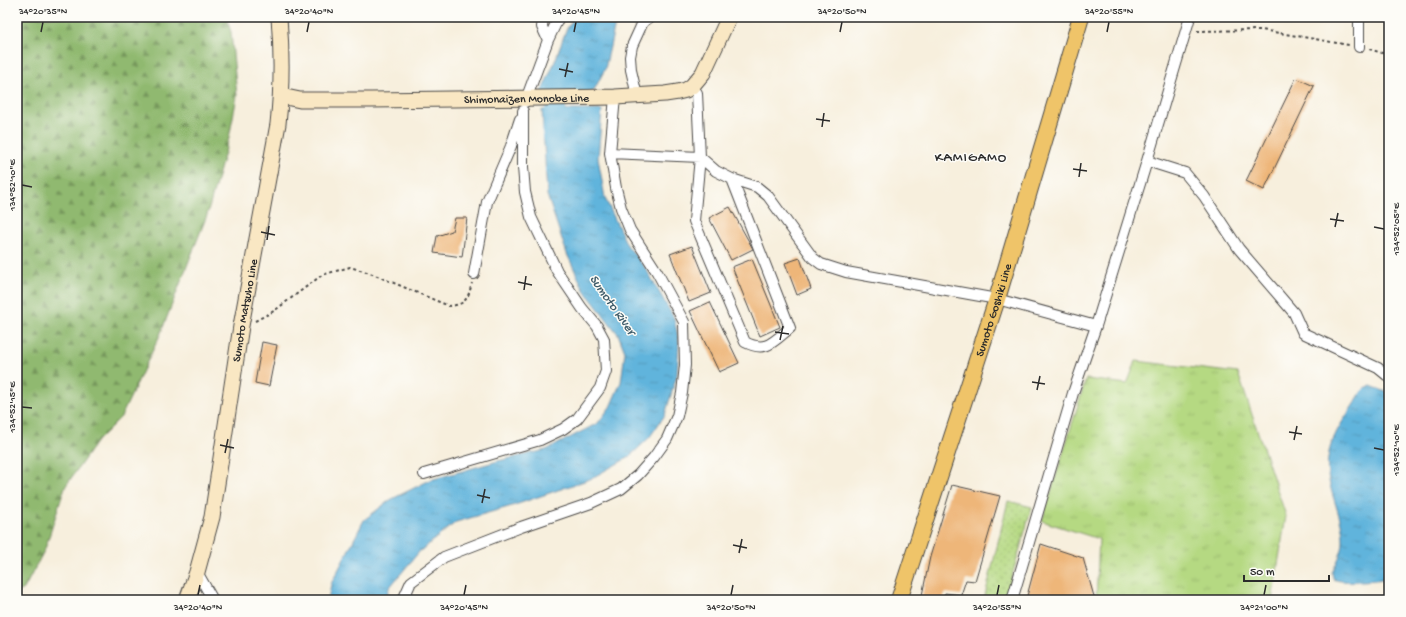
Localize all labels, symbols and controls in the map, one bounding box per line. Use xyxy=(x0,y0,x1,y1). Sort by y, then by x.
text: 34°20'35"N xyxy=(18,6,68,18)
text: 34°20'40"N xyxy=(284,6,334,18)
text: 34°20'45"N xyxy=(551,6,601,18)
text: 34°20'50"N xyxy=(816,6,867,18)
text: 34°20'55"N xyxy=(1084,6,1134,18)
street label: Shimonaizen Monobe Line xyxy=(464,92,590,108)
district label: KAMIGAMO xyxy=(935,150,1007,167)
text: 134°52'10"E xyxy=(7,159,19,212)
text: 134°52'05"E xyxy=(1391,202,1403,256)
street label: Sumoto Matsuho Line xyxy=(231,257,262,363)
street label: Sumoto Goshiki Line xyxy=(974,261,1016,359)
water label: Sumoto River xyxy=(586,272,640,340)
text: 134°52'15"E xyxy=(7,381,19,433)
text: 134°52'10"E xyxy=(1391,424,1403,477)
scale bar xyxy=(1244,557,1329,583)
text: 50 m xyxy=(1250,566,1275,580)
text: 34°20'40"N xyxy=(173,602,223,614)
text: 34°20'45"N xyxy=(439,602,489,614)
text: 34°20'50"N xyxy=(705,602,756,614)
text: 34°20'55"N xyxy=(972,602,1022,614)
text: 34°21'00"N xyxy=(1239,602,1288,614)

